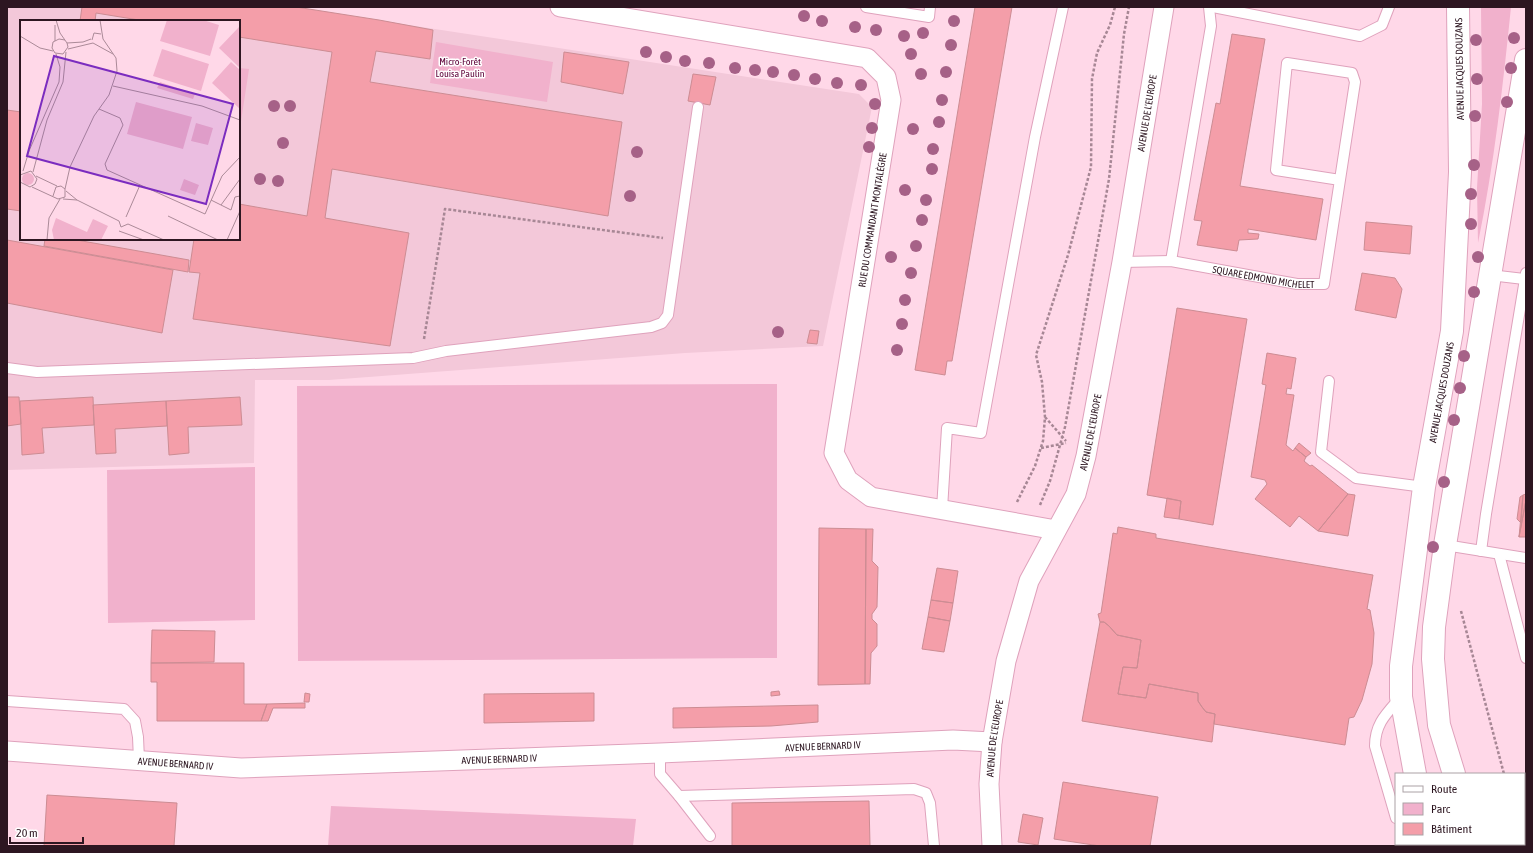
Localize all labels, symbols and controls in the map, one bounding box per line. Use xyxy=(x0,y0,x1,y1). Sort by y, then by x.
street label: AVENUE JACQUES DOUZANS xyxy=(1453,18,1466,120)
inset map xyxy=(20,20,240,240)
park label: Micro-Forêt Louisa Paulin xyxy=(435,56,485,79)
street label: AVENUE DE L'EUROPE xyxy=(1135,73,1159,152)
street label: RUE DU COMMANDANT MONTALÈGRE xyxy=(856,151,889,288)
street label: SQUARE EDMOND MICHELET xyxy=(1212,264,1315,290)
street label: AVENUE JACQUES DOUZANS xyxy=(1427,341,1456,444)
street label: AVENUE DE L'EUROPE xyxy=(1077,392,1104,472)
street label: AVENUE DE L'EUROPE xyxy=(985,698,1005,777)
street label: AVENUE BERNARD IV xyxy=(785,739,861,753)
street label: AVENUE BERNARD IV xyxy=(461,752,537,766)
street label: AVENUE BERNARD IV xyxy=(137,756,214,772)
legend xyxy=(1395,773,1525,845)
text: Route xyxy=(1431,782,1457,796)
text: Parc xyxy=(1431,802,1451,816)
scale bar xyxy=(10,819,83,845)
text: Bâtiment xyxy=(1431,822,1472,836)
text: 20 m xyxy=(16,826,38,840)

